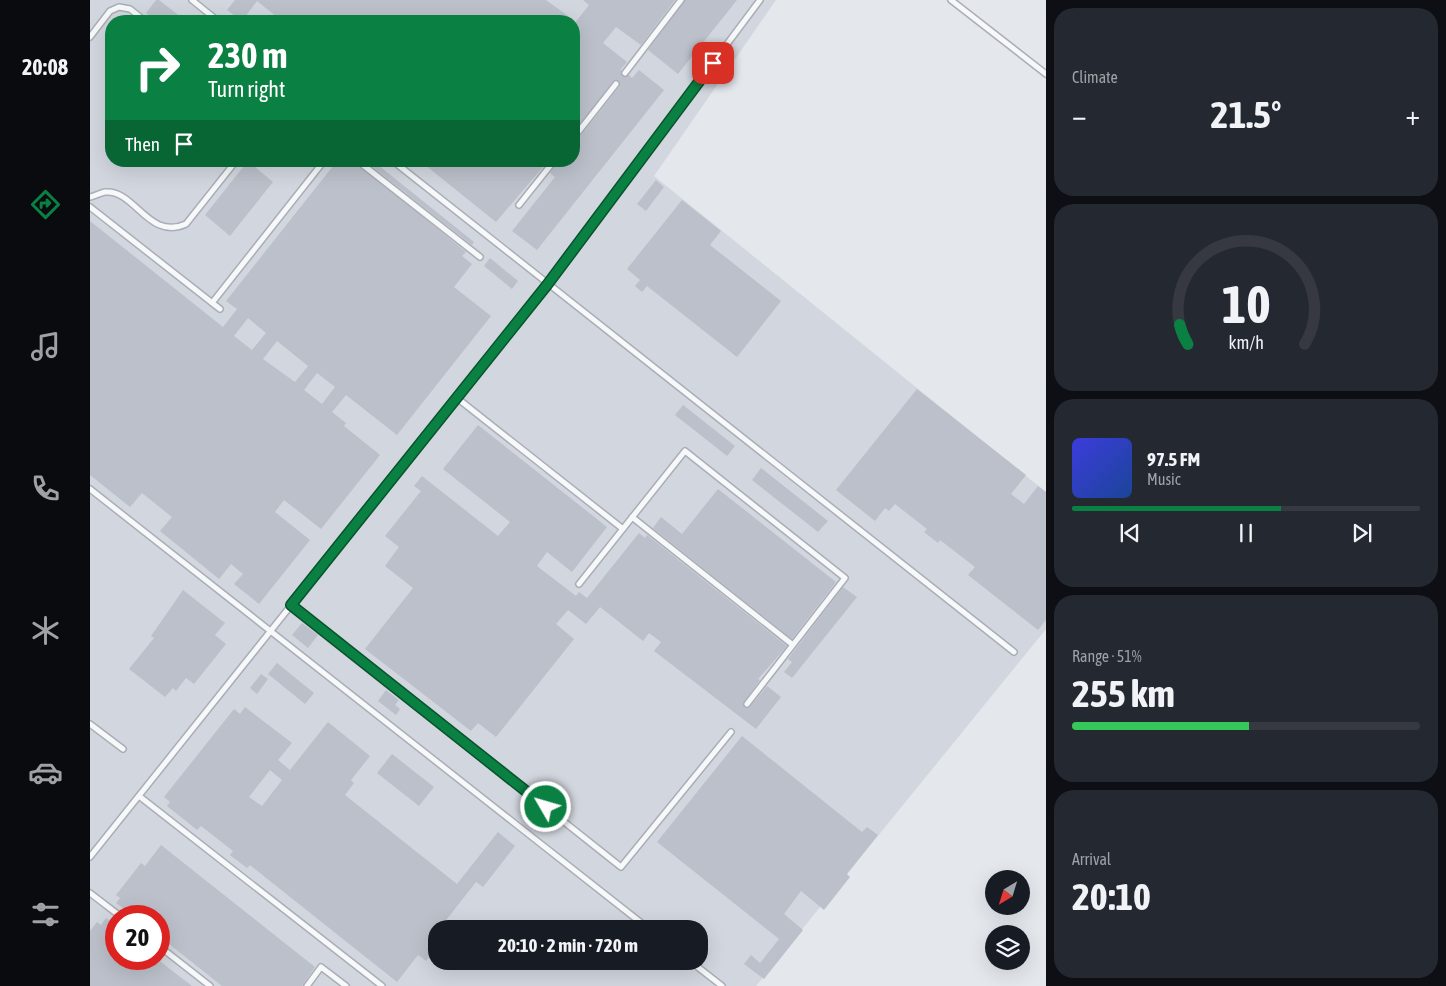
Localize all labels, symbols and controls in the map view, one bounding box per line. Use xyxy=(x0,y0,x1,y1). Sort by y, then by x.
icon: right xyxy=(125,35,190,100)
text: 230 m xyxy=(208,35,287,75)
pin xyxy=(692,42,734,84)
icon: arrive xyxy=(699,49,727,77)
text: 20:08 xyxy=(22,54,68,80)
text: Climate xyxy=(1072,68,1118,86)
text: Turn right xyxy=(208,76,285,102)
text: 21.5° xyxy=(1211,93,1281,136)
text: − xyxy=(1072,99,1087,131)
text: + xyxy=(1405,99,1420,131)
icon: arrive xyxy=(170,130,198,158)
text: Then xyxy=(125,133,160,155)
icon: directions xyxy=(28,187,63,222)
text: 10 xyxy=(1222,274,1270,334)
icon: music xyxy=(28,329,63,364)
text: km/h xyxy=(1228,332,1264,353)
text: 97.5 FM xyxy=(1147,448,1200,470)
text: Music xyxy=(1147,470,1181,488)
icon: phone xyxy=(28,471,63,506)
icon: previous xyxy=(1116,519,1144,547)
icon: pause xyxy=(1232,519,1260,547)
icon: next xyxy=(1348,519,1376,547)
icon: climate xyxy=(28,613,63,648)
text: Range · 51% xyxy=(1072,647,1142,665)
text: 255 km xyxy=(1072,672,1175,715)
icon: car xyxy=(28,755,63,790)
position arrow xyxy=(519,780,571,832)
text: Arrival xyxy=(1072,850,1111,868)
north arrow xyxy=(985,870,1030,915)
map controls xyxy=(985,870,1030,970)
text: 20:10 xyxy=(1072,875,1151,918)
icon: filters xyxy=(28,897,63,932)
speed limit sign: 20 xyxy=(105,905,170,970)
button: layers xyxy=(985,925,1030,970)
text: 20:10 · 2 min · 720 m xyxy=(498,934,638,956)

